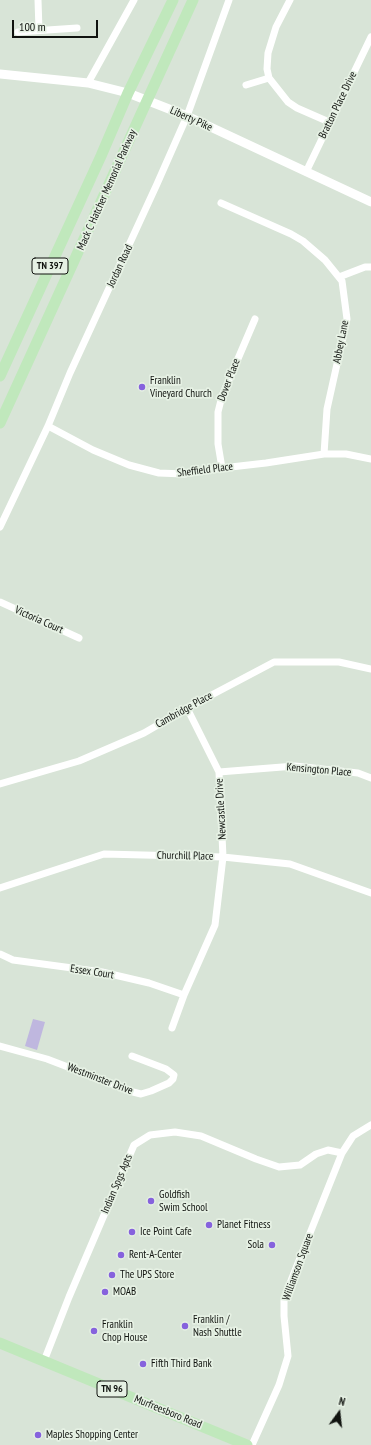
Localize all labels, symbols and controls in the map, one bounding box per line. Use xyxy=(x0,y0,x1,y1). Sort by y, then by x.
scale bar xyxy=(14,12,100,38)
text: 100 m xyxy=(19,19,46,34)
street label: Bratton Place Drive xyxy=(316,69,360,141)
street label: Liberty Pike xyxy=(168,104,214,134)
street label: Mack C Hatcher Memorial Parkway xyxy=(74,128,140,252)
street label: Jordan Road xyxy=(104,243,136,289)
road number: TN 397 xyxy=(32,258,68,274)
street label: Abbey Lane xyxy=(330,319,352,365)
street label: Dover Place xyxy=(215,357,243,403)
place label: Franklin Vineyard Church xyxy=(150,374,212,400)
marker: Franklin Vineyard Church xyxy=(137,382,147,392)
street label: Sheffield Place xyxy=(176,460,234,480)
street label: Victoria Court xyxy=(13,603,65,637)
street label: Cambridge Place xyxy=(153,689,215,731)
street label: Kensington Place xyxy=(286,761,352,779)
street label: Newcastle Drive xyxy=(213,778,229,840)
street label: Churchill Place xyxy=(157,849,213,863)
street label: Essex Court xyxy=(69,962,115,982)
street label: Westminster Drive xyxy=(65,1060,135,1098)
street label: Indian Spgs Apts xyxy=(99,1152,135,1216)
place label: Goldfish Swim School xyxy=(159,1188,208,1214)
marker: Goldfish Swim School xyxy=(146,1196,156,1206)
place label: Planet Fitness xyxy=(217,1218,270,1232)
marker: Planet Fitness xyxy=(204,1220,214,1230)
place label: Ice Point Cafe xyxy=(140,1225,192,1239)
marker: Ice Point Cafe xyxy=(127,1227,137,1237)
street label: Williamson Square xyxy=(280,1232,316,1302)
place label: Sola xyxy=(248,1238,264,1252)
marker: Sola xyxy=(267,1240,277,1250)
place label: Rent-A-Center xyxy=(129,1248,182,1262)
marker: Rent-A-Center xyxy=(116,1250,126,1260)
place label: The UPS Store xyxy=(120,1268,174,1282)
marker: The UPS Store xyxy=(107,1270,117,1280)
place label: MOAB xyxy=(113,1285,136,1299)
marker: MOAB xyxy=(100,1287,110,1297)
place label: Franklin / Nash Shuttle xyxy=(193,1313,242,1339)
place label: Franklin Chop House xyxy=(102,1318,147,1344)
marker: Franklin / Nash Shuttle xyxy=(180,1321,190,1331)
marker: Franklin Chop House xyxy=(89,1326,99,1336)
place label: Fifth Third Bank xyxy=(151,1357,212,1371)
marker: Fifth Third Bank xyxy=(138,1359,148,1369)
road number: TN 96 xyxy=(97,1381,127,1397)
street label: Murfreesboro Road xyxy=(132,1392,204,1432)
north arrow xyxy=(319,1393,359,1433)
text: N xyxy=(337,1394,347,1409)
place label: Maples Shopping Center xyxy=(46,1428,138,1442)
marker: Maples Shopping Center xyxy=(33,1430,43,1440)

